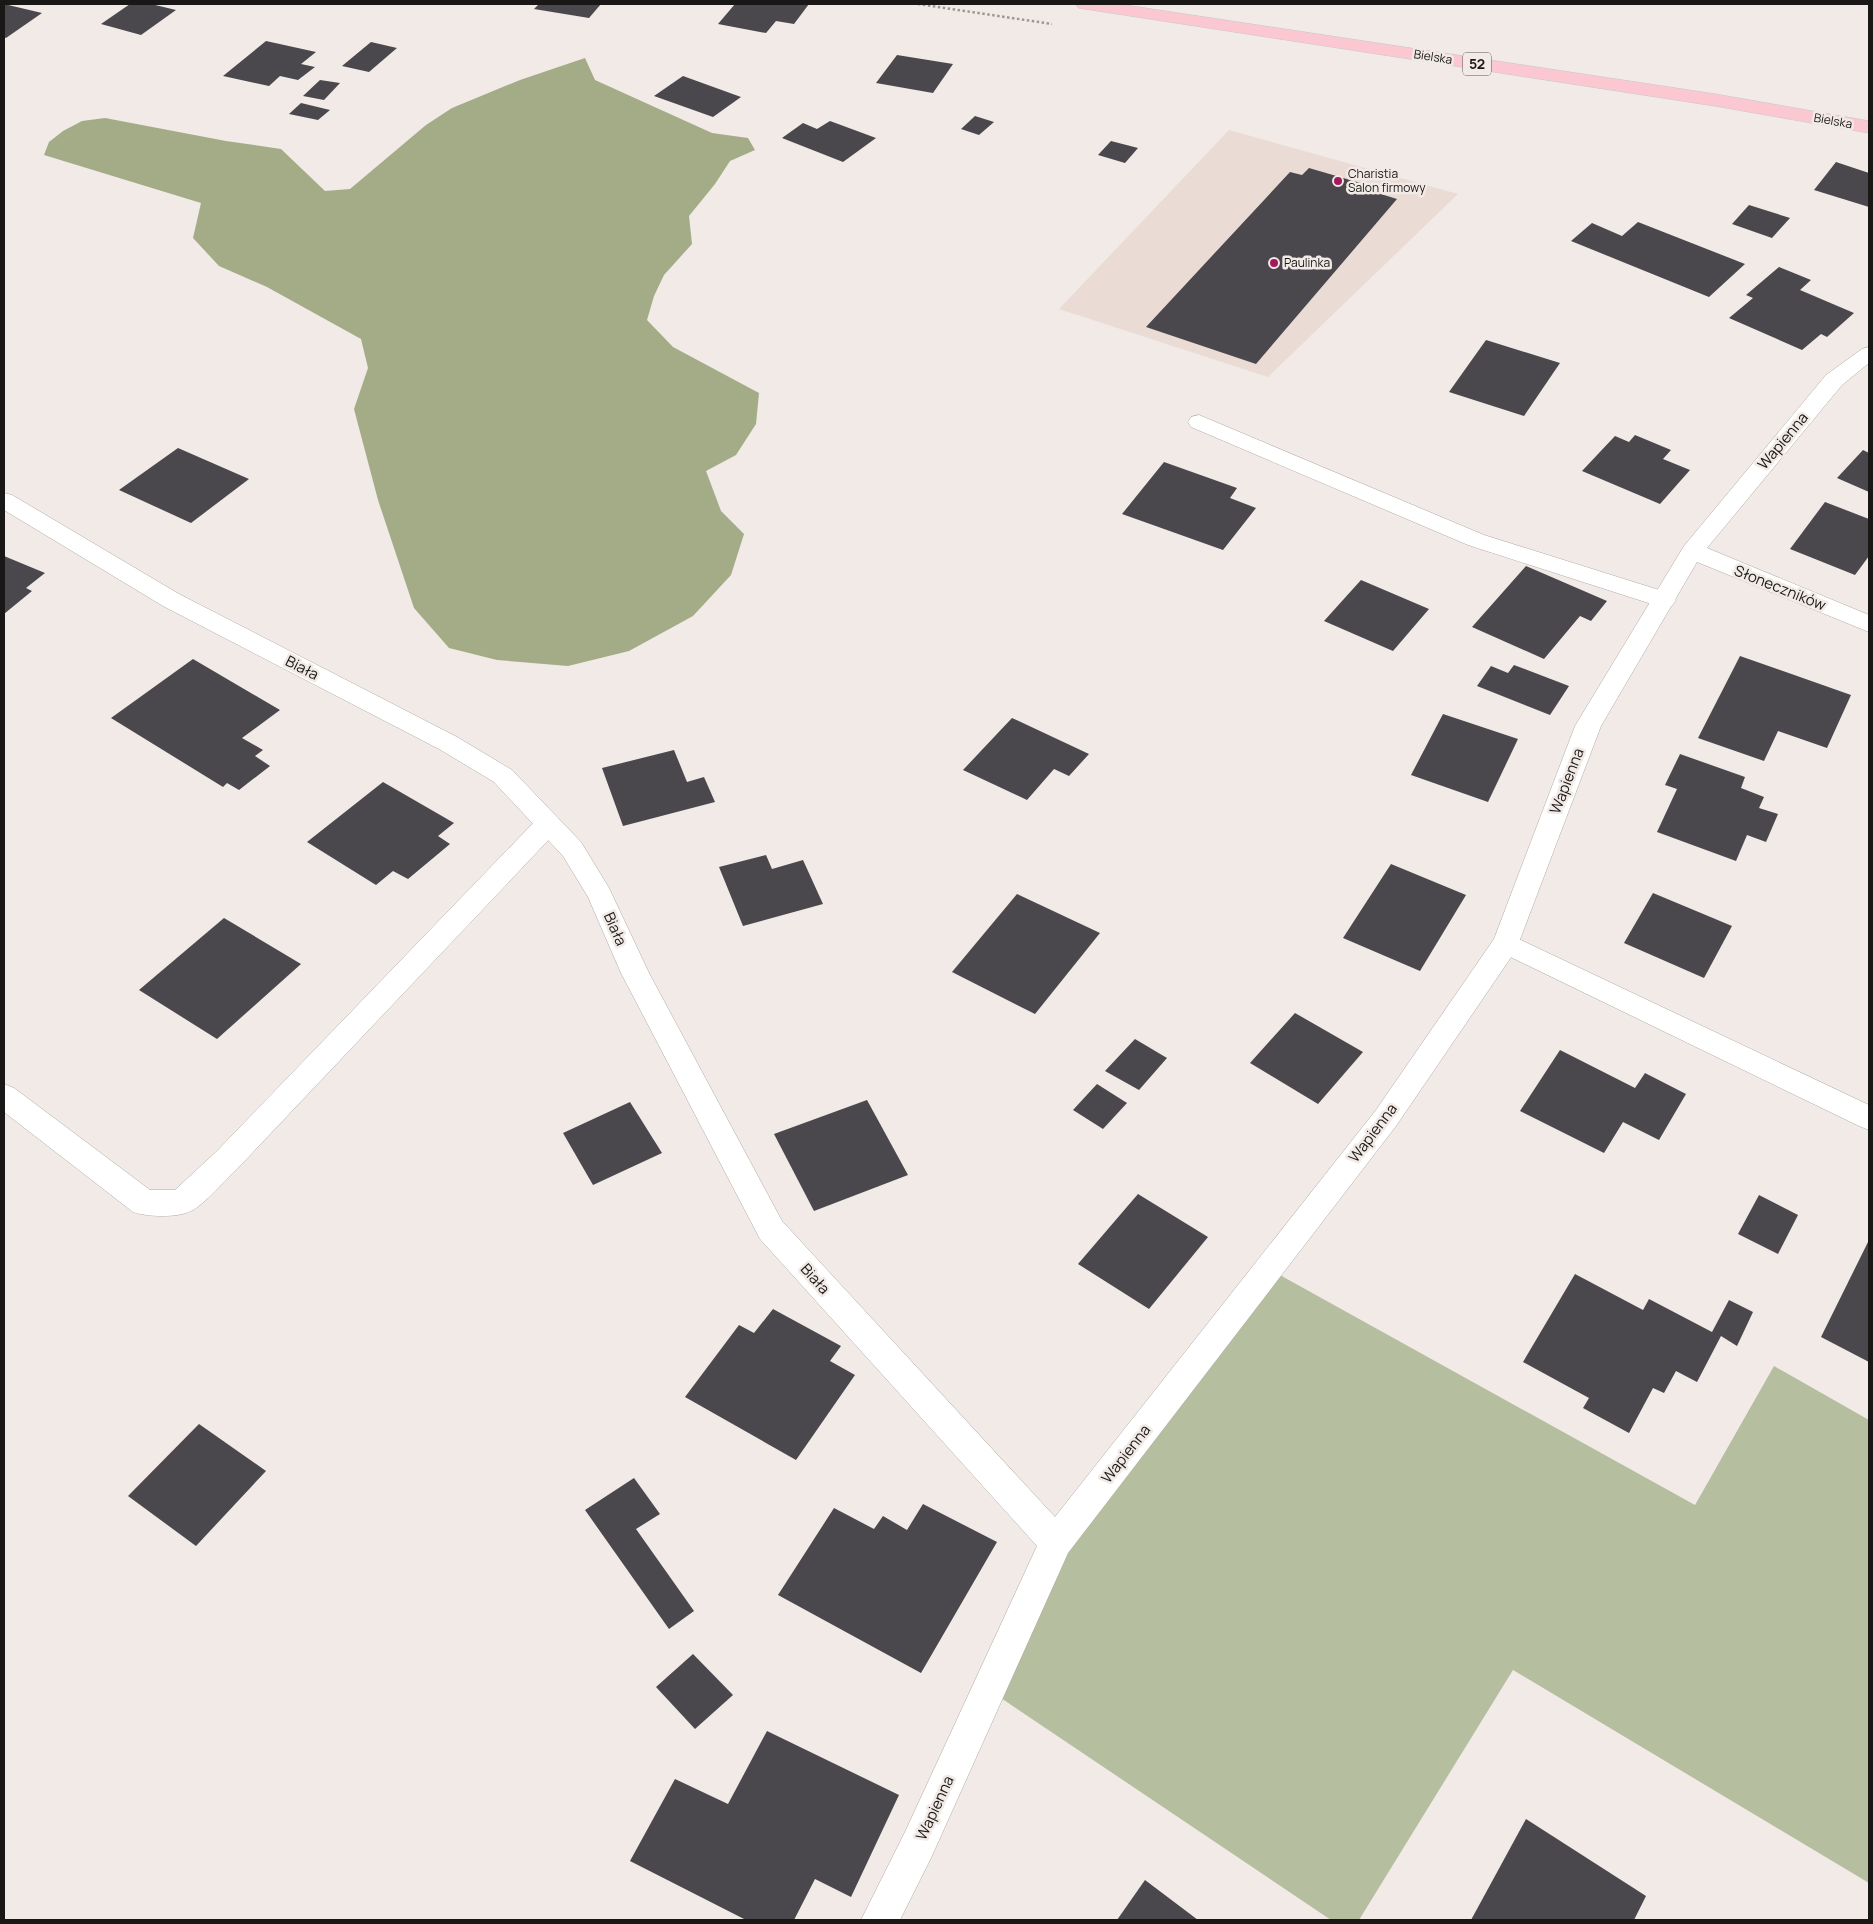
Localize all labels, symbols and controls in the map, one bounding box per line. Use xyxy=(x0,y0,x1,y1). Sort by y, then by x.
street label: Bielska xyxy=(1413,45,1454,68)
road number: 52 xyxy=(1463,52,1491,76)
street label: Bielska xyxy=(1812,109,1854,132)
place label: Charistia Salon firmowy xyxy=(1348,165,1426,196)
marker: Charistia Salon firmowy xyxy=(1332,175,1344,187)
place label: Paulinka xyxy=(1284,254,1330,271)
marker: Paulinka xyxy=(1268,257,1280,269)
street label: Wapienna xyxy=(1752,408,1813,474)
street label: Słoneczników xyxy=(1731,560,1830,616)
street label: Biała xyxy=(282,650,322,685)
street label: Wapienna xyxy=(1544,745,1589,817)
street label: Biała xyxy=(599,909,632,949)
street label: Wapienna xyxy=(1344,1099,1402,1166)
street label: Biała xyxy=(796,1259,835,1299)
street label: Wapienna xyxy=(1096,1420,1155,1487)
street label: Wapienna xyxy=(910,1772,959,1843)

